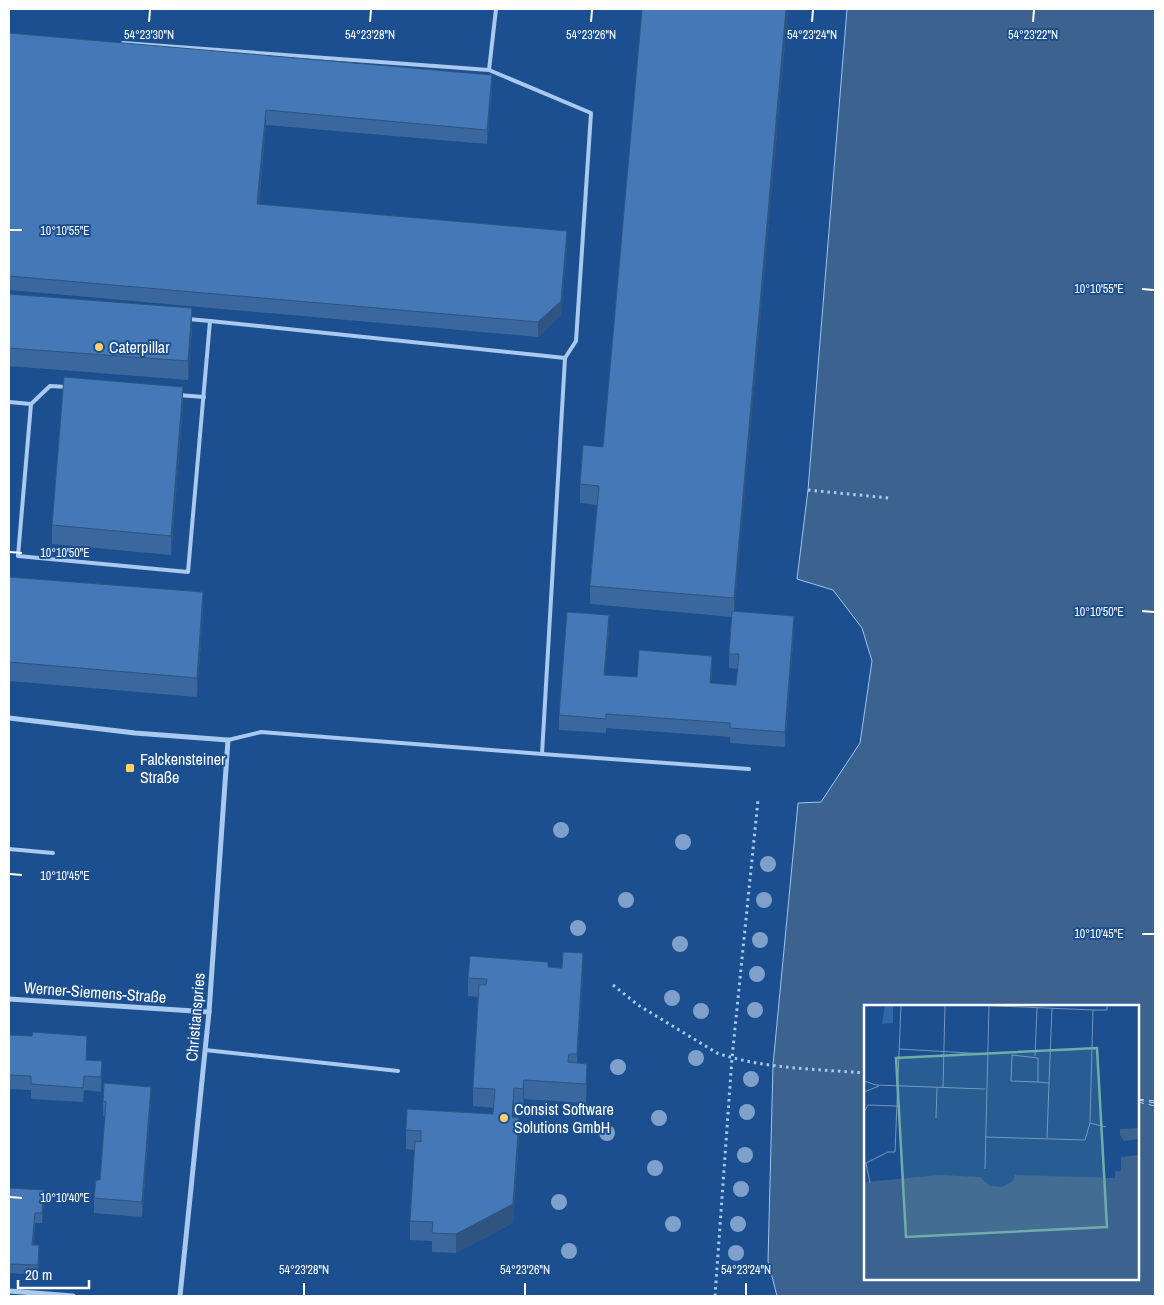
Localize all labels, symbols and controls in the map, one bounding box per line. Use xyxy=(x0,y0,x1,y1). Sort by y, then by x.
text: 54°23'30"N xyxy=(124,27,174,43)
text: 54°23'28"N xyxy=(345,27,395,43)
text: 54°23'26"N xyxy=(566,27,616,43)
text: 54°23'24"N xyxy=(787,27,837,43)
text: 54°23'22"N xyxy=(1008,27,1058,43)
text: 10°10'55"E xyxy=(40,223,90,239)
text: 10°10'55"E xyxy=(1074,281,1124,297)
place label: Caterpillar xyxy=(109,336,170,358)
marker: Caterpillar xyxy=(93,341,105,353)
text: 10°10'50"E xyxy=(40,545,90,561)
text: 10°10'50"E xyxy=(1074,604,1124,620)
place label: Falckensteiner Straße xyxy=(140,748,226,788)
marker: Falckensteiner Straße xyxy=(124,762,136,774)
text: 10°10'45"E xyxy=(40,868,90,884)
text: 10°10'45"E xyxy=(1074,926,1124,942)
street label: Christianspries xyxy=(180,972,210,1062)
street label: Werner-Siemens-Straße xyxy=(23,976,167,1008)
inset map xyxy=(864,1005,1139,1280)
place label: Consist Software Solutions GmbH xyxy=(514,1098,614,1138)
marker: Consist Software Solutions GmbH xyxy=(498,1112,510,1124)
text: 10°10'40"E xyxy=(40,1190,90,1206)
scale bar xyxy=(18,1258,89,1290)
text: 54°23'28"N xyxy=(279,1262,329,1278)
text: 54°23'26"N xyxy=(500,1262,550,1278)
text: 54°23'24"N xyxy=(721,1262,771,1278)
text: 20 m xyxy=(25,1264,52,1285)

